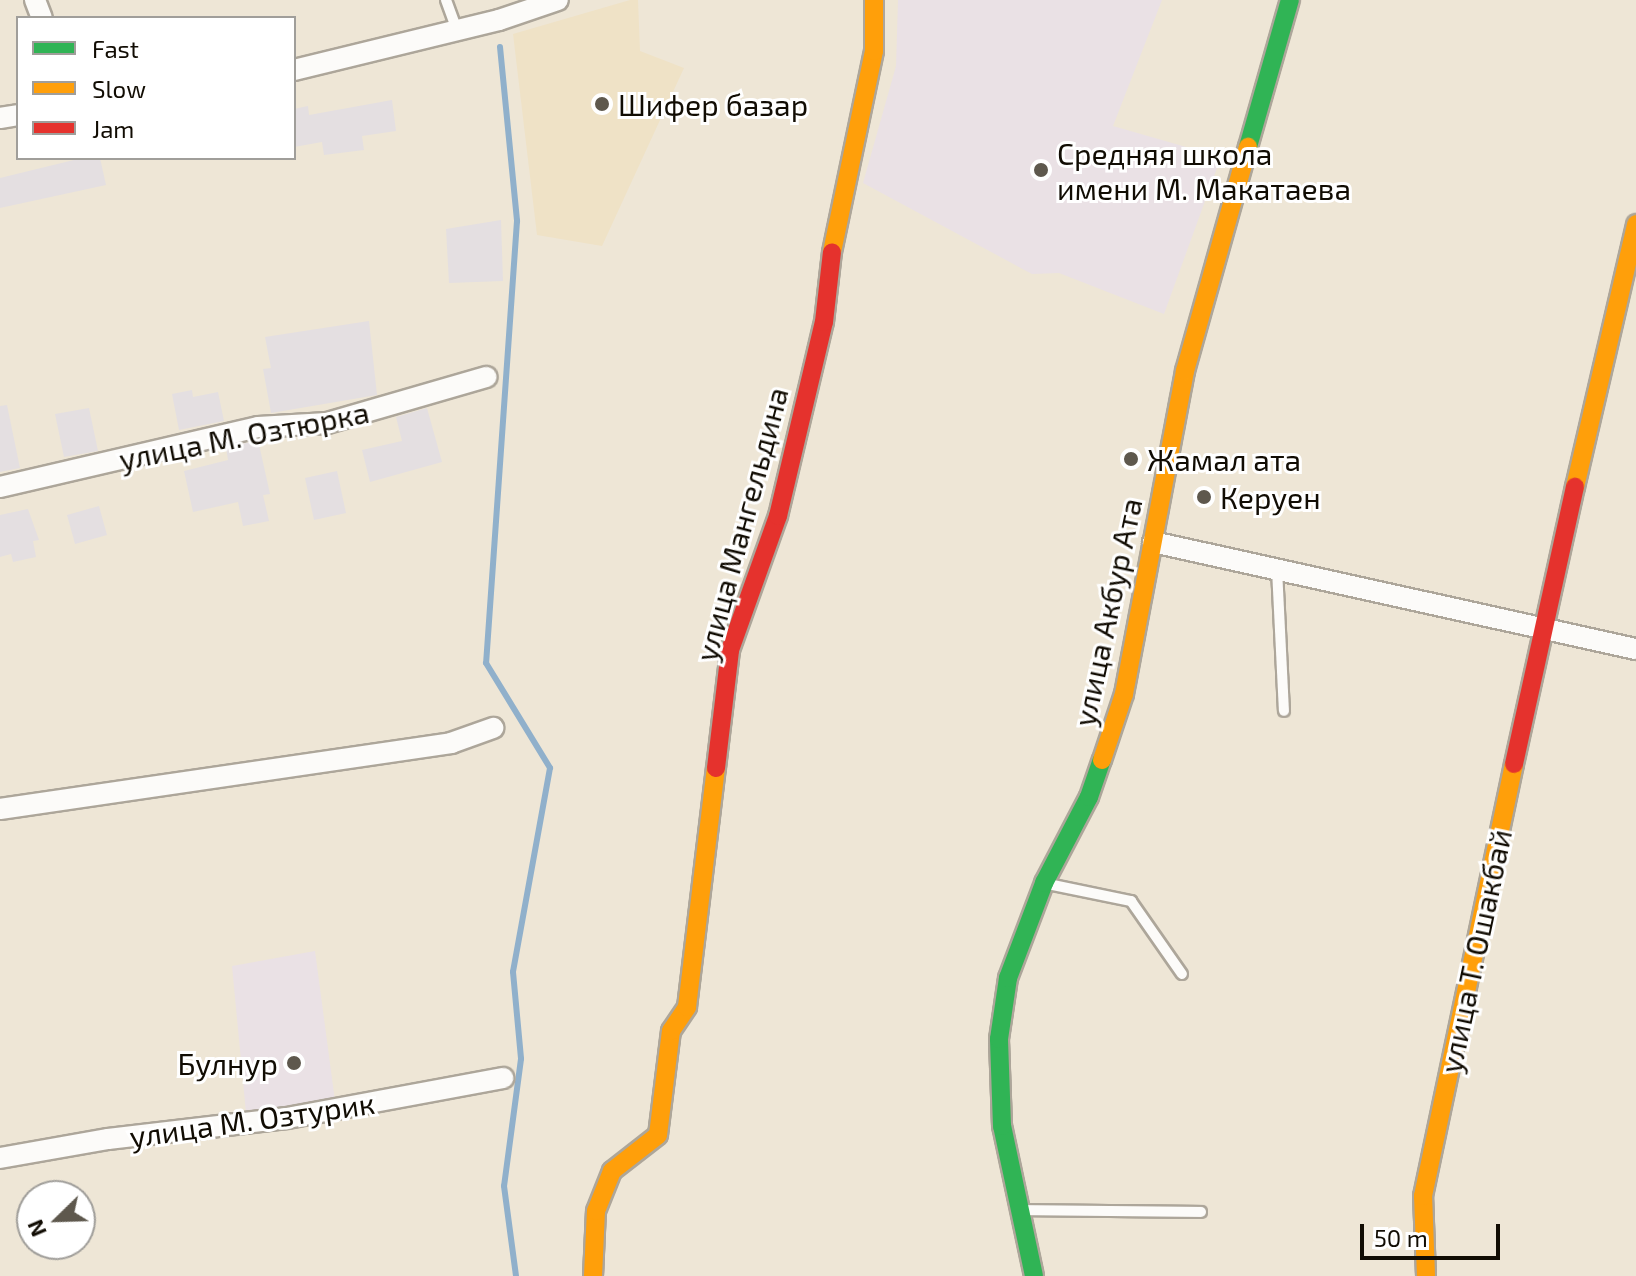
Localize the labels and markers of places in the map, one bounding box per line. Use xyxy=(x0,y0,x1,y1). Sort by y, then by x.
place label: Шифер базар xyxy=(618,86,808,122)
marker: Шифер базар xyxy=(593,95,611,113)
place label: Средняя школа имени М. Макатаева xyxy=(1057,135,1351,206)
marker: Средняя школа имени М. Макатаева xyxy=(1032,161,1050,179)
place label: Жамал ата xyxy=(1147,441,1301,477)
marker: Жамал ата xyxy=(1122,450,1140,468)
place label: Керуен xyxy=(1220,479,1321,515)
marker: Керуен xyxy=(1195,488,1213,506)
place label: Булнур xyxy=(178,1045,278,1081)
marker: Булнур xyxy=(285,1054,303,1072)

